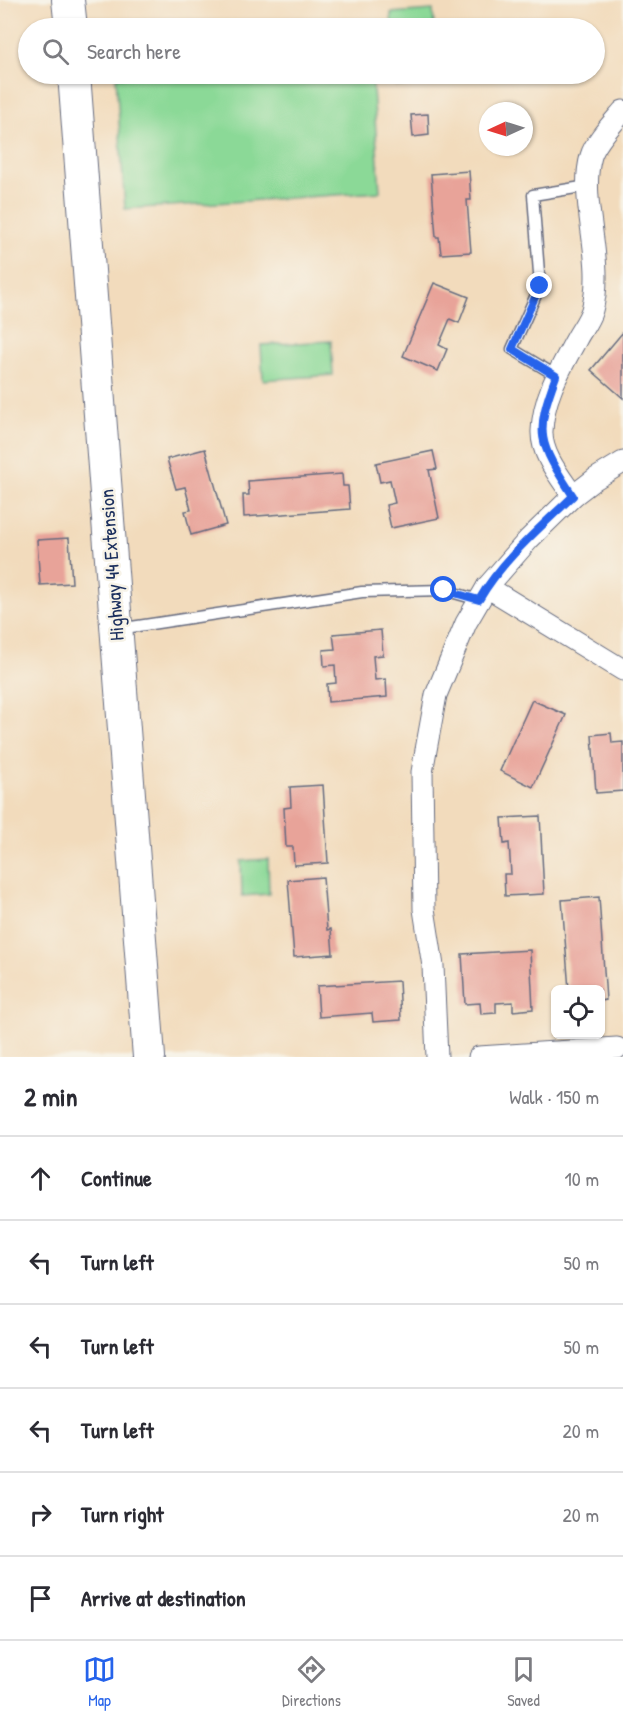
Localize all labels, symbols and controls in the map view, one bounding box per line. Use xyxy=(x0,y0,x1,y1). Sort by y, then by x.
search box xyxy=(18,18,605,84)
icon: search xyxy=(39,35,72,68)
text: Search here xyxy=(87,36,181,66)
north arrow xyxy=(479,102,533,156)
route end xyxy=(526,272,552,298)
street label: Highway 44 Extension xyxy=(92,488,130,642)
route start xyxy=(430,576,456,602)
map controls xyxy=(551,985,605,1039)
button: locate xyxy=(551,985,605,1039)
text: 2 min xyxy=(24,1079,77,1114)
text: Walk · 150 m xyxy=(509,1083,599,1110)
icon: ahead xyxy=(24,1162,57,1195)
text: Continue xyxy=(81,1163,152,1193)
text: 10 m xyxy=(565,1165,599,1192)
icon: left xyxy=(24,1246,57,1279)
text: Turn left xyxy=(81,1247,154,1277)
text: 50 m xyxy=(563,1249,599,1276)
icon: left xyxy=(24,1330,57,1363)
text: Turn left xyxy=(81,1331,154,1361)
text: 50 m xyxy=(563,1333,599,1360)
icon: left xyxy=(24,1414,57,1447)
text: Turn left xyxy=(81,1415,154,1445)
text: 20 m xyxy=(562,1417,599,1444)
icon: right xyxy=(24,1498,57,1531)
text: Turn right xyxy=(81,1499,164,1529)
text: 20 m xyxy=(562,1501,599,1528)
icon: arrive xyxy=(24,1582,57,1615)
text: Arrive at destination xyxy=(81,1583,246,1613)
tab: Map xyxy=(83,1653,116,1711)
tab: Directions xyxy=(282,1653,341,1711)
tab: Saved xyxy=(507,1653,540,1711)

